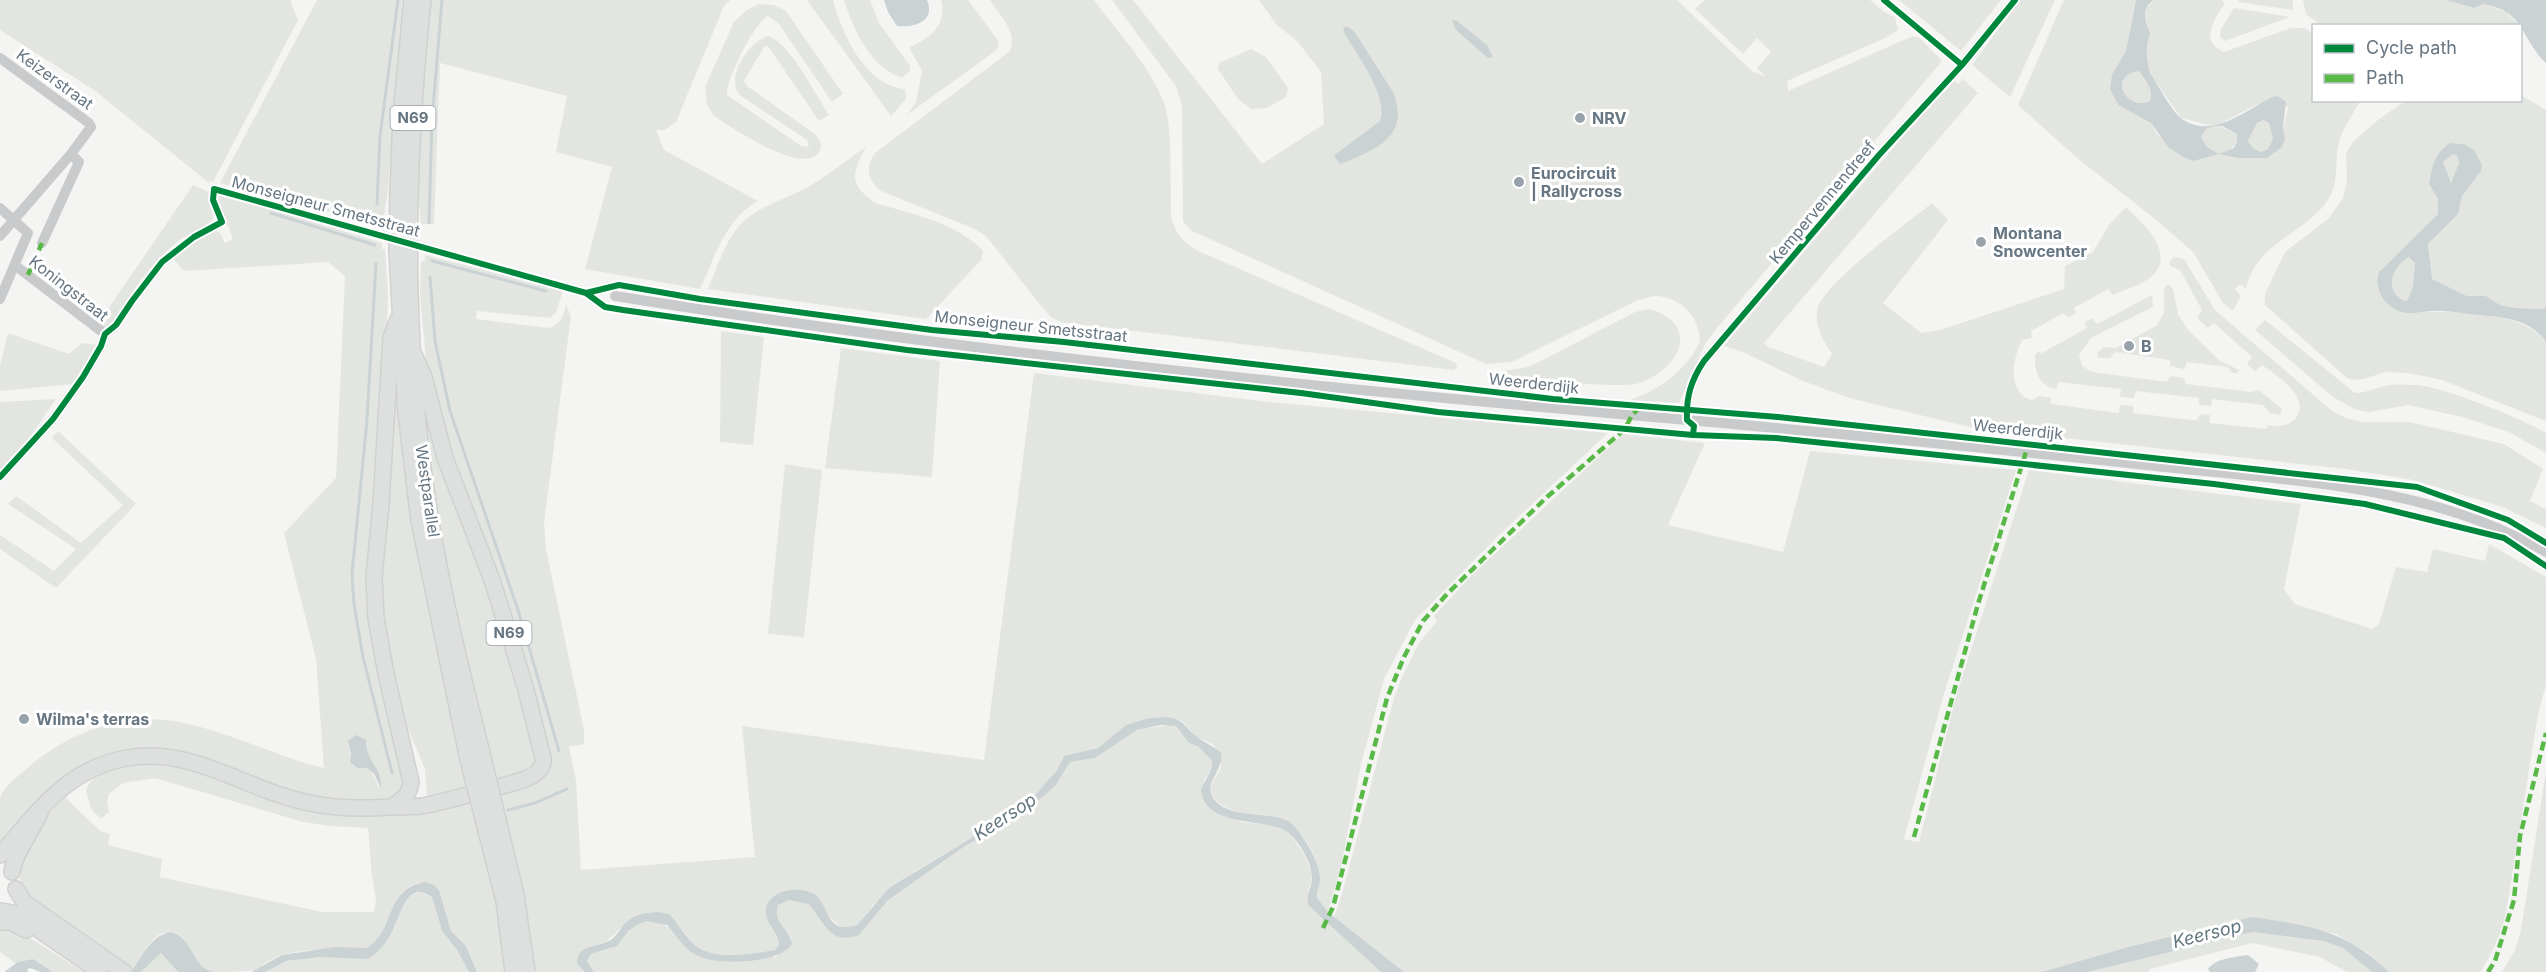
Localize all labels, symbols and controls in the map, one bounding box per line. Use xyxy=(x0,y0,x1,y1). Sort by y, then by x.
legend xyxy=(2312,24,2522,102)
text: Cycle path xyxy=(2366,37,2457,58)
street label: Keizerstraat xyxy=(13,44,97,114)
text: Path xyxy=(2366,67,2404,88)
road number: N69 xyxy=(390,106,436,130)
place label: NRV xyxy=(1592,108,1626,128)
marker: NRV xyxy=(1573,111,1587,125)
street label: Kempervennendreef xyxy=(1765,136,1879,268)
place label: Eurocircuit | Rallycross xyxy=(1531,163,1622,201)
street label: Monseigneur Smetsstraat xyxy=(230,171,422,241)
marker: Eurocircuit | Rallycross xyxy=(1512,175,1526,189)
place label: Montana Snowcenter xyxy=(1993,223,2088,261)
marker: Montana Snowcenter xyxy=(1974,235,1988,249)
street label: Koningstraat xyxy=(25,251,113,325)
street label: Monseigneur Smetsstraat xyxy=(934,306,1128,346)
place label: B xyxy=(2141,336,2152,356)
marker: B xyxy=(2122,339,2136,353)
street label: Weerderdijk xyxy=(1488,368,1580,398)
street label: Weerderdijk xyxy=(1972,414,2064,444)
street label: Westparallel xyxy=(412,444,444,538)
road number: N69 xyxy=(486,621,532,645)
place label: Wilma's terras xyxy=(36,709,149,729)
marker: Wilma's terras xyxy=(17,712,31,726)
water label: Keersop xyxy=(970,789,1040,845)
water label: Keersop xyxy=(2170,915,2243,952)

